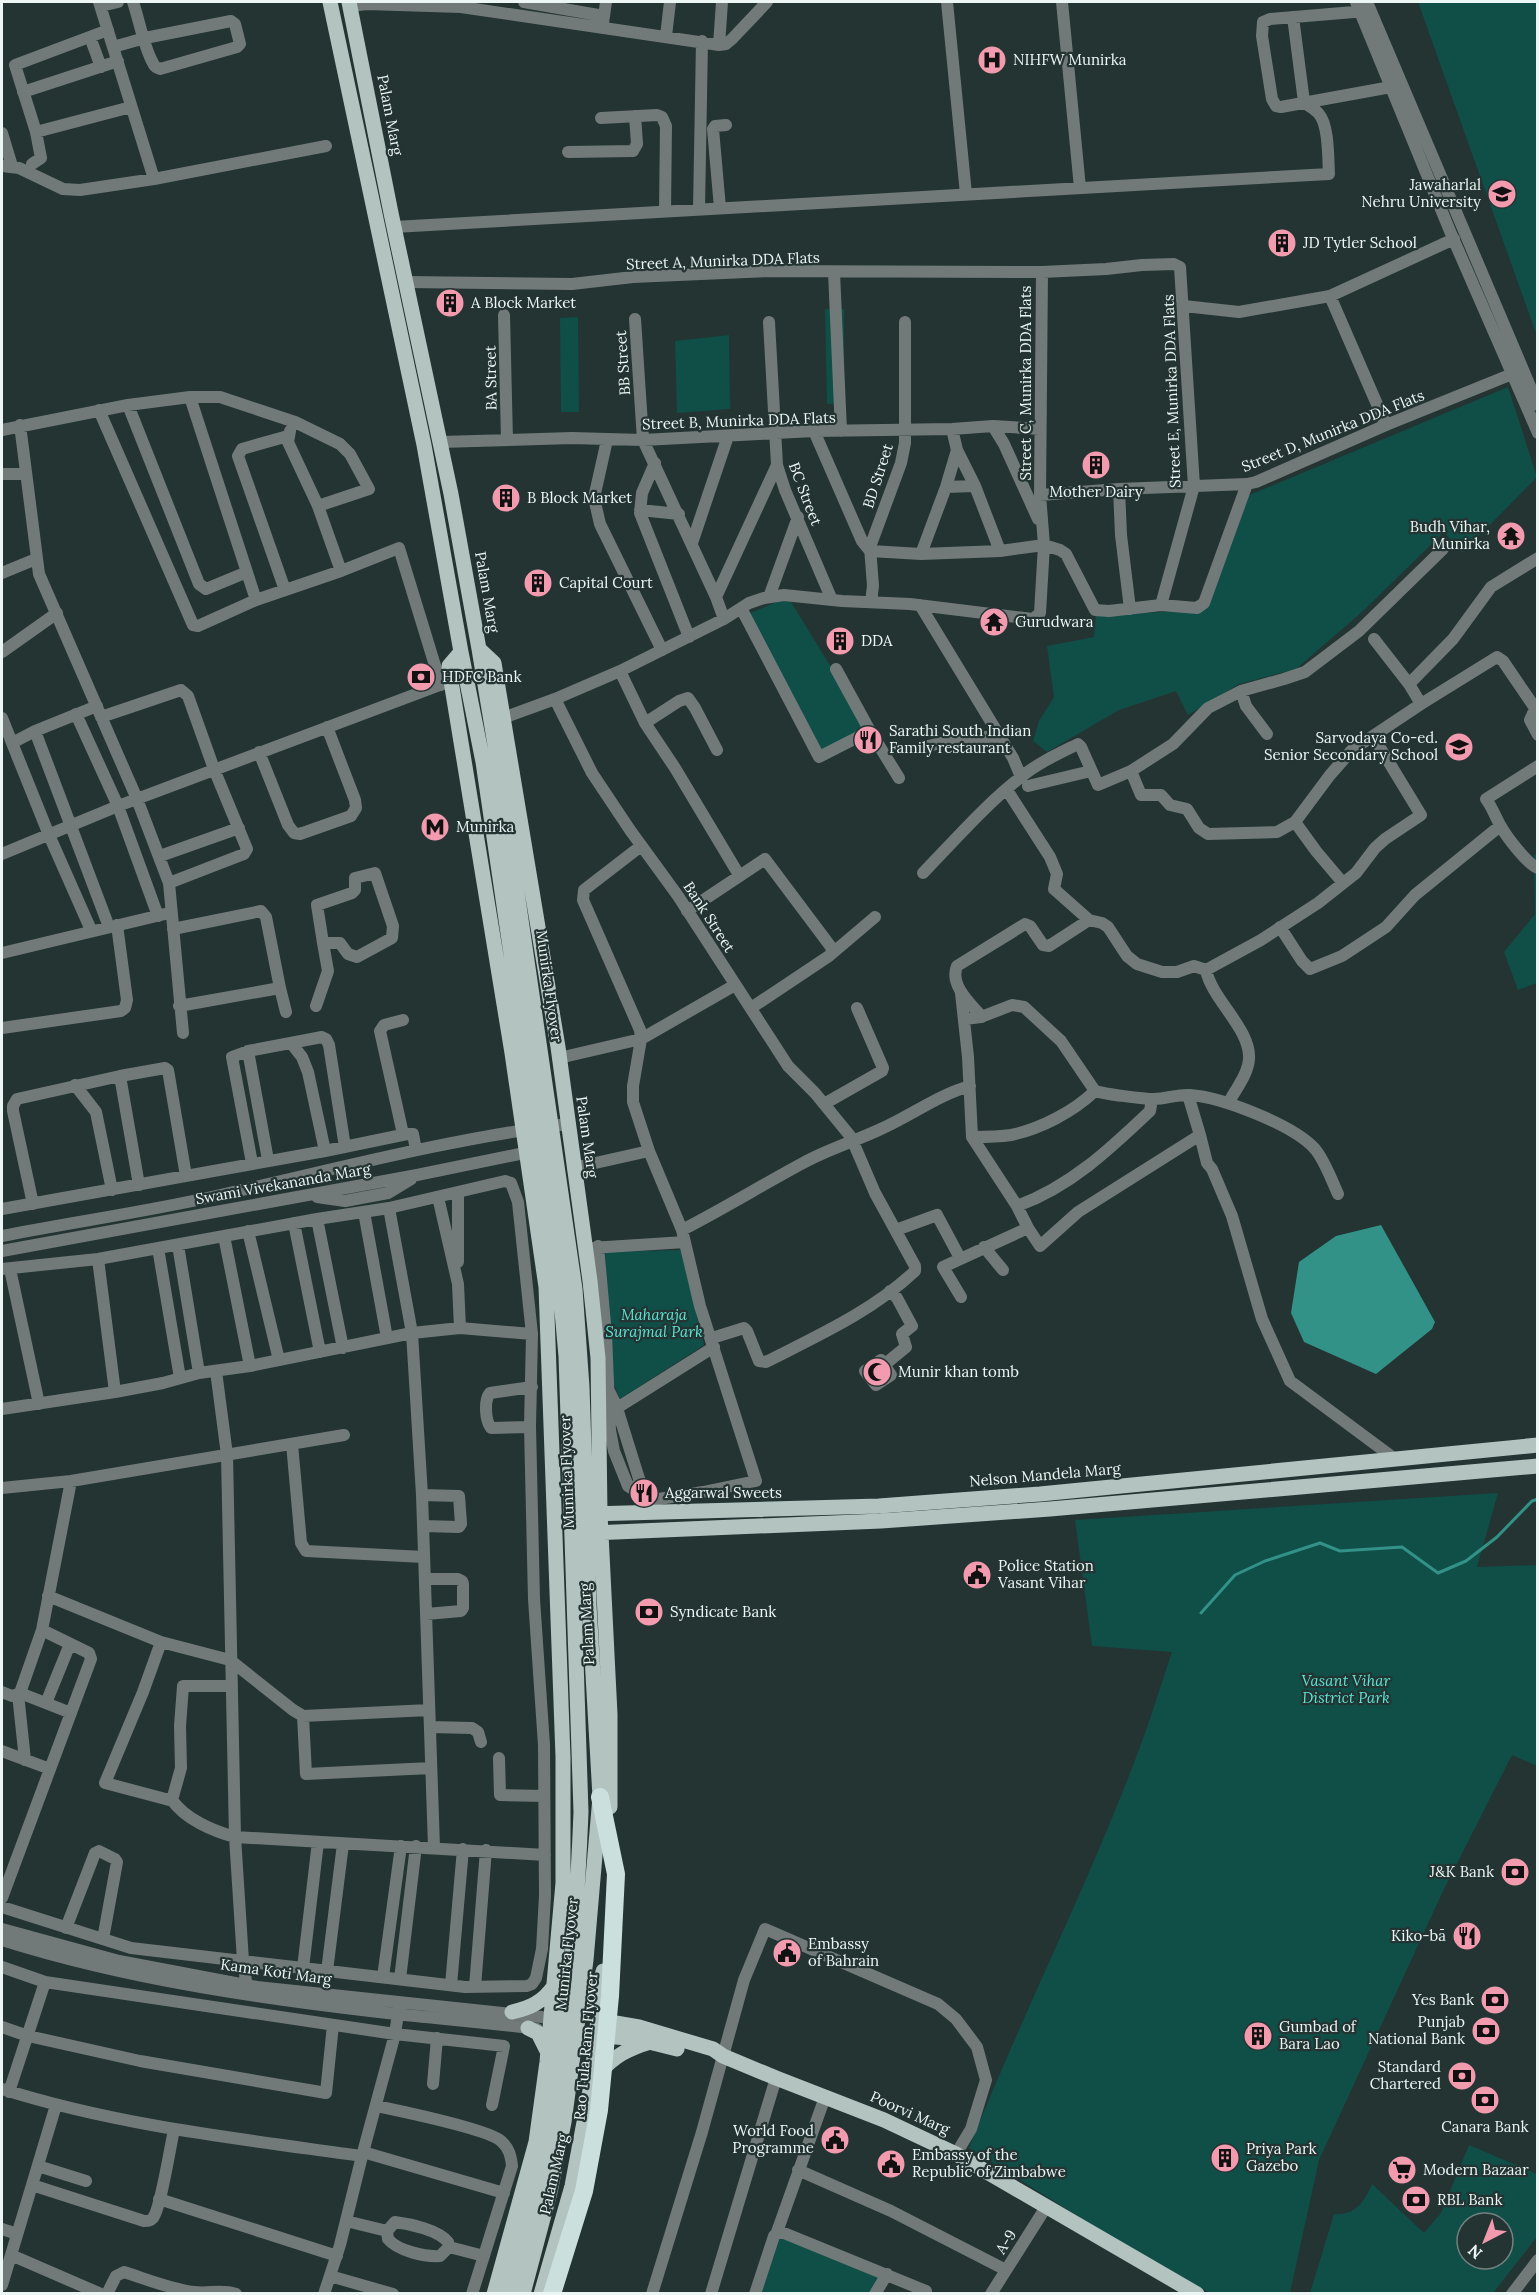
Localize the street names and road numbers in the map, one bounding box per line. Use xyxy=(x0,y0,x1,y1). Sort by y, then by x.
street label: Palam Marg xyxy=(373,73,408,158)
street label: Street A, Munirka DDA Flats xyxy=(626,248,820,273)
street label: Street C, Munirka DDA Flats xyxy=(1016,286,1035,480)
street label: Street E, Munirka DDA Flats xyxy=(1159,294,1184,488)
street label: BB Street xyxy=(611,330,634,396)
street label: BA Street xyxy=(480,345,501,411)
street label: Street D, Munirka DDA Flats xyxy=(1239,385,1427,476)
street label: Street B, Munirka DDA Flats xyxy=(642,408,836,433)
street label: BD Street xyxy=(858,441,897,511)
street label: BC Street xyxy=(785,459,826,528)
street label: Palam Marg xyxy=(471,550,504,635)
street label: Bank Street xyxy=(679,878,739,956)
street label: Munirka Flyover xyxy=(532,929,567,1044)
street label: Palam Marg xyxy=(572,1095,603,1180)
street label: Swami Vivekananda Marg xyxy=(194,1159,373,1208)
street label: Munirka Flyover xyxy=(555,1415,578,1529)
street label: Nelson Mandela Marg xyxy=(968,1458,1122,1491)
street label: Palam Marg xyxy=(575,1582,598,1666)
street label: Munirka Flyover xyxy=(551,1896,582,2011)
street label: Kama Koti Marg xyxy=(219,1954,334,1989)
street label: Rao Tula Ram Flyover xyxy=(570,1970,602,2121)
street label: Poorvi Marg xyxy=(867,2087,954,2139)
street label: Palam Marg xyxy=(535,2131,572,2216)
street label: A-9 xyxy=(990,2226,1020,2258)

